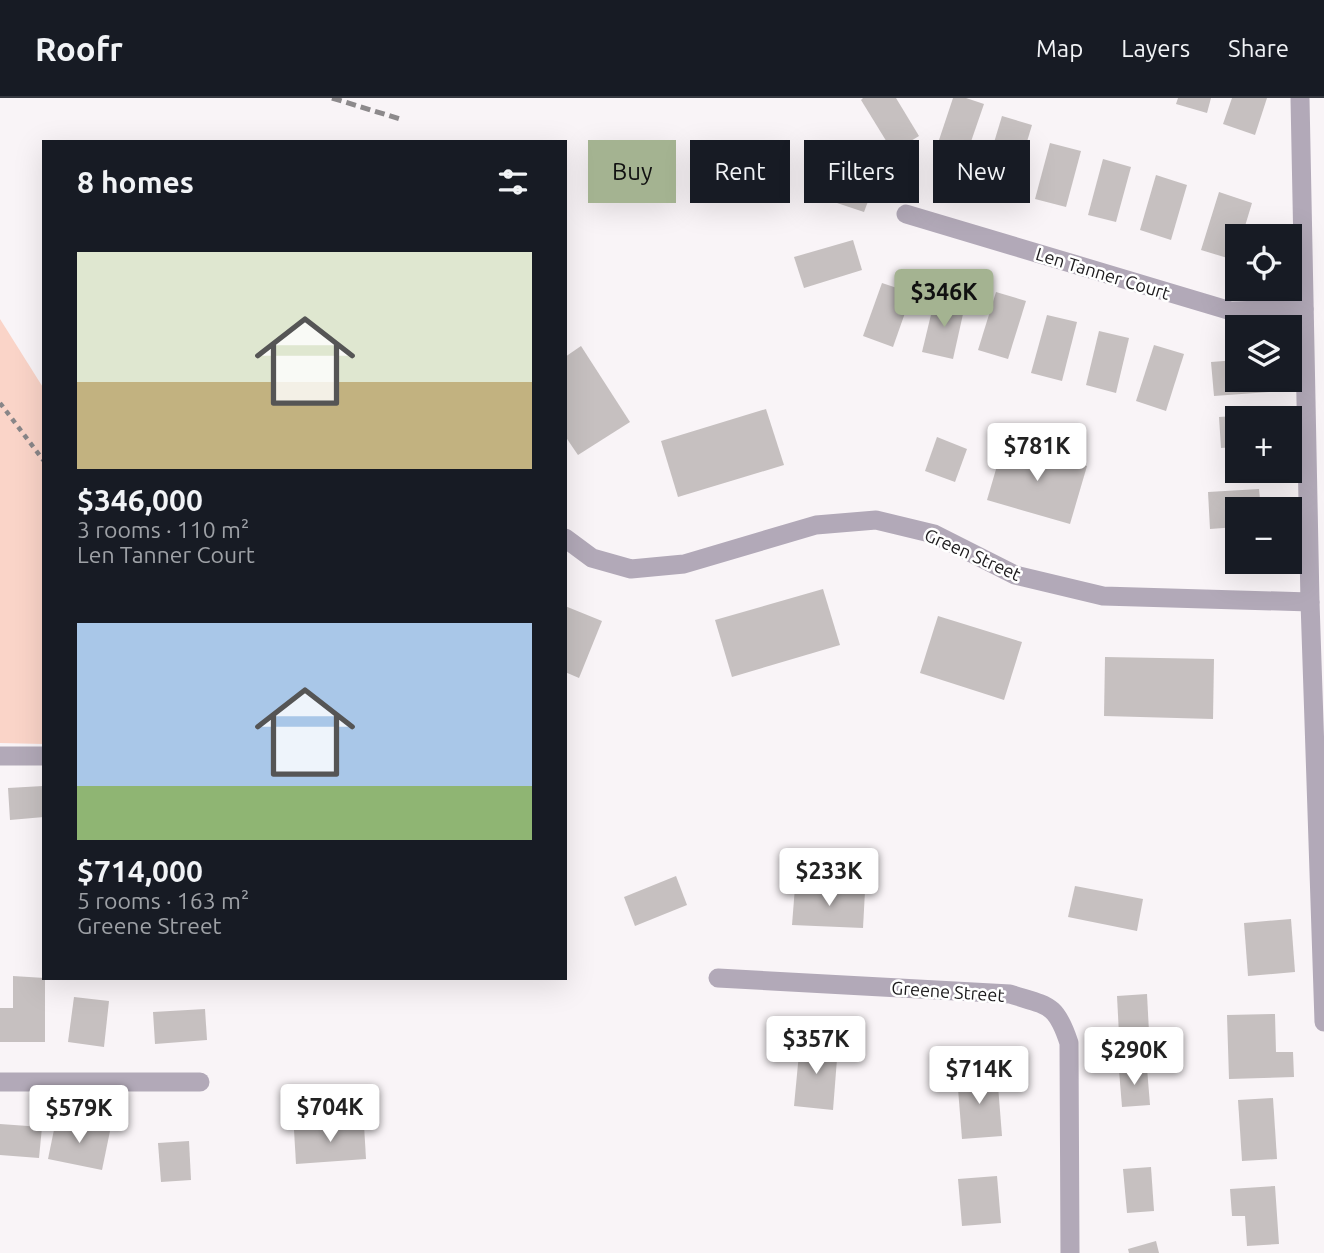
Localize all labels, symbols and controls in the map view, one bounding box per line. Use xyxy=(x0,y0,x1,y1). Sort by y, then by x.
text: Roofr xyxy=(35,30,123,67)
text: Map xyxy=(1036,35,1083,62)
text: Layers xyxy=(1121,35,1190,62)
text: Share xyxy=(1228,35,1289,62)
chip: Buy xyxy=(588,140,676,203)
chip: Rent xyxy=(690,140,790,203)
chip: Filters xyxy=(804,140,919,203)
chip: New xyxy=(933,140,1030,203)
icon: filters xyxy=(494,163,532,201)
text: 8 homes xyxy=(77,165,194,199)
map controls xyxy=(1225,224,1302,574)
button: locate xyxy=(1225,224,1302,301)
street label: Len Tanner Court xyxy=(1034,243,1172,303)
pin: $346K xyxy=(895,270,993,329)
text: $346K xyxy=(910,279,978,304)
icon: home xyxy=(242,298,368,424)
button: layers xyxy=(1225,315,1302,392)
button: + xyxy=(1225,406,1302,483)
pin: $781K xyxy=(988,424,1086,483)
text: $781K xyxy=(1003,433,1071,458)
text: $346,000 xyxy=(77,483,203,517)
button: − xyxy=(1225,497,1302,574)
text: 3 rooms · 110 m² xyxy=(77,517,249,542)
street label: Green Street xyxy=(922,524,1024,584)
text: Len Tanner Court xyxy=(77,542,255,567)
icon: home xyxy=(242,669,368,795)
pin: $233K xyxy=(780,848,878,908)
text: $714,000 xyxy=(77,854,203,888)
text: $233K xyxy=(795,858,863,883)
text: 5 rooms · 163 m² xyxy=(77,888,249,913)
text: Greene Street xyxy=(77,913,222,938)
street label: Greene Street xyxy=(891,977,1005,1005)
pin: $357K xyxy=(767,1016,865,1076)
text: $357K xyxy=(782,1026,850,1051)
pin: $290K xyxy=(1085,1028,1183,1087)
text: $290K xyxy=(1100,1037,1168,1062)
pin: $714K xyxy=(930,1046,1028,1106)
text: $714K xyxy=(945,1056,1013,1081)
pin: $704K xyxy=(281,1084,379,1144)
pin: $579K xyxy=(30,1086,128,1145)
text: $704K xyxy=(296,1094,364,1119)
text: $579K xyxy=(45,1095,113,1120)

